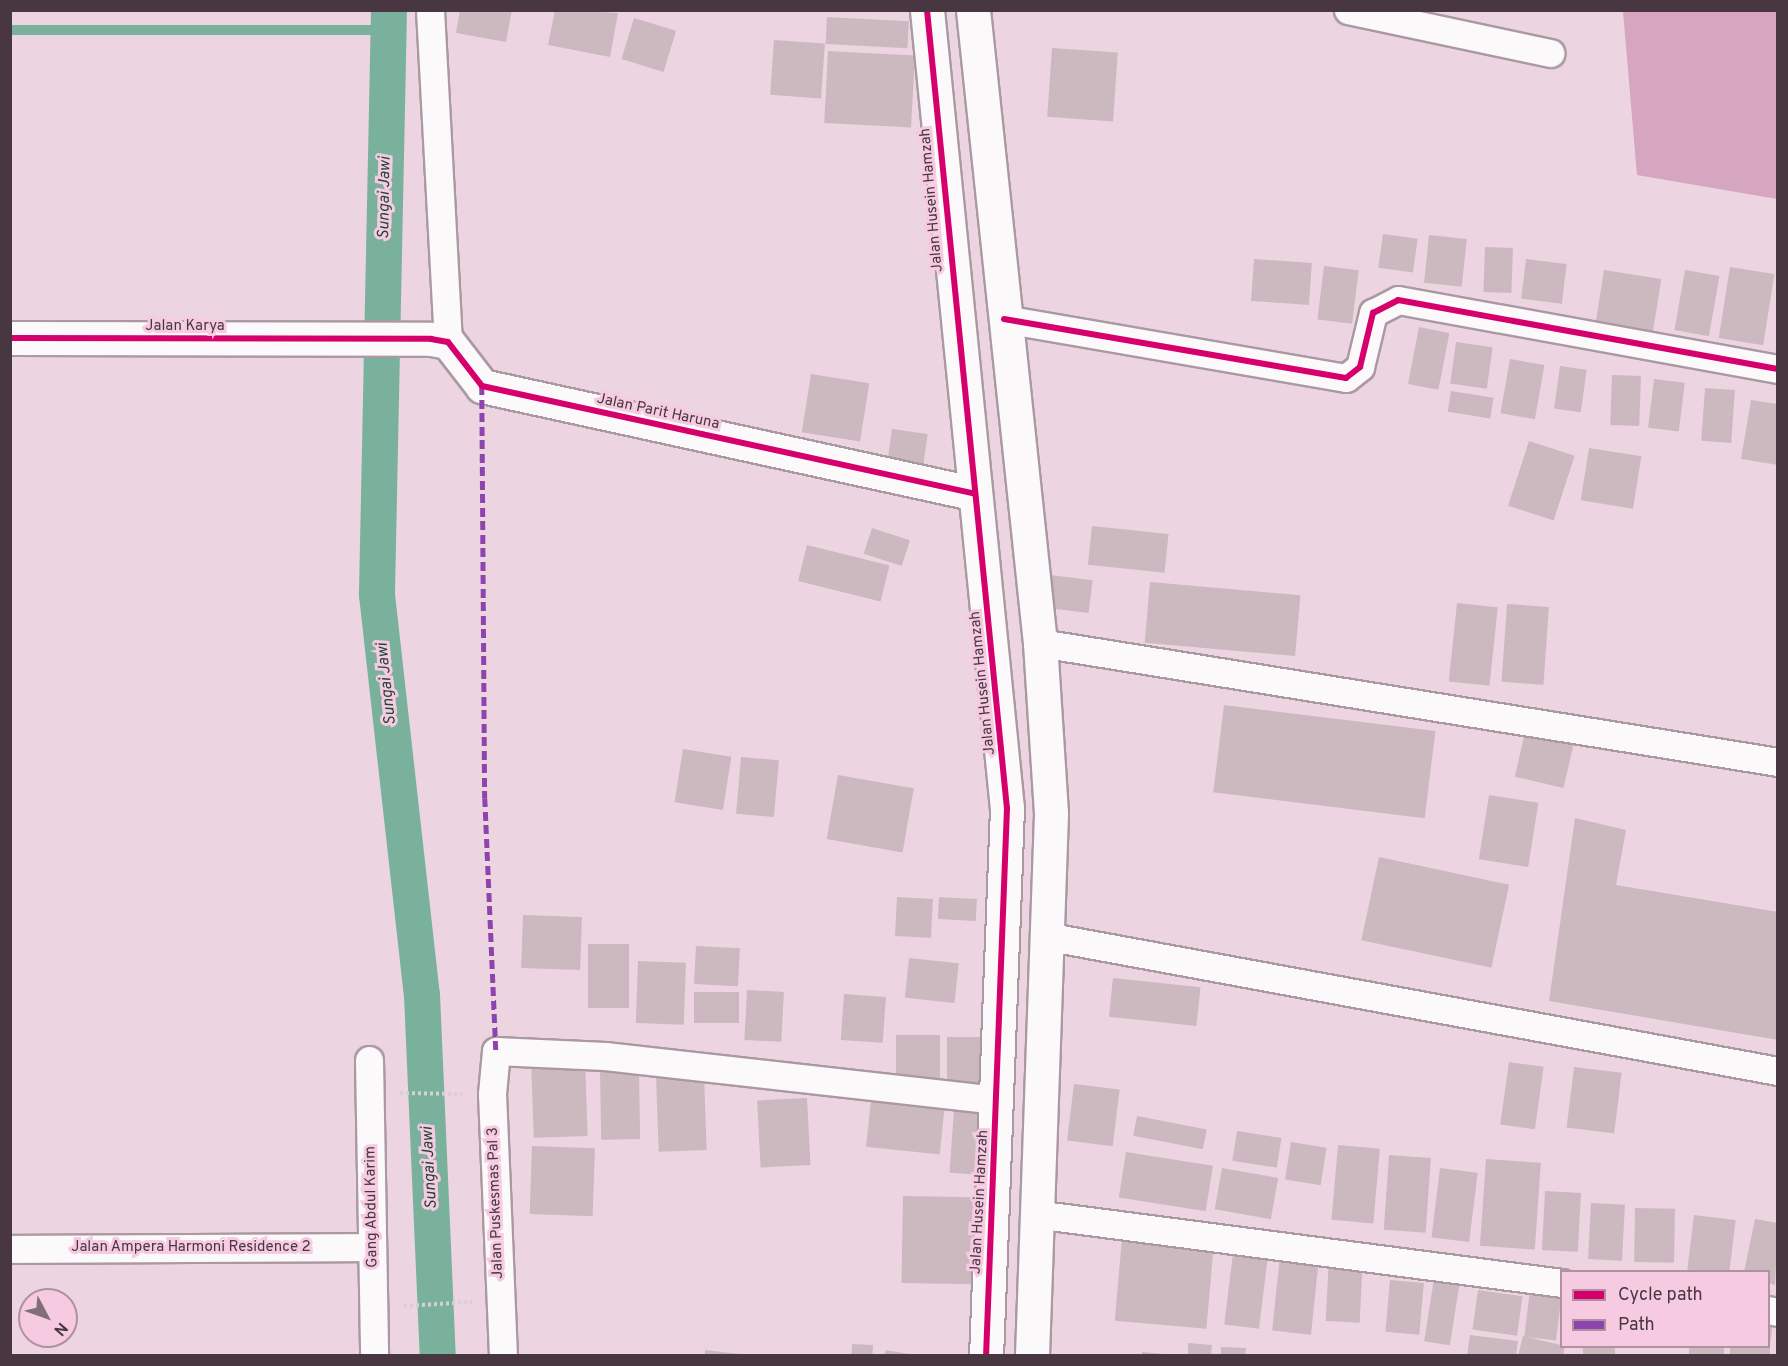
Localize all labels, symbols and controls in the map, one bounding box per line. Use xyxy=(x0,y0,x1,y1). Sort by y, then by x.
street label: Jalan Husein Hamzah xyxy=(917,127,947,273)
water label: Sungai Jawi xyxy=(375,157,395,239)
street label: Jalan Karya xyxy=(145,318,225,336)
street label: Jalan Parit Haruna xyxy=(595,390,721,434)
street label: Jalan Husein Hamzah xyxy=(966,610,1000,756)
water label: Sungai Jawi xyxy=(373,642,401,726)
water label: Sungai Jawi xyxy=(418,1126,442,1210)
street label: Jalan Puskesmas Pal 3 xyxy=(484,1127,508,1279)
street label: Jalan Husein Hamzah xyxy=(967,1129,993,1275)
street label: Gang Abdul Karim xyxy=(362,1146,382,1268)
street label: Jalan Ampera Harmoni Residence 2 xyxy=(71,1239,311,1257)
legend xyxy=(1560,1270,1770,1348)
text: Cycle path xyxy=(1618,1284,1703,1307)
north arrow xyxy=(18,1288,78,1348)
text: Path xyxy=(1618,1314,1655,1337)
text: N xyxy=(49,1318,71,1339)

